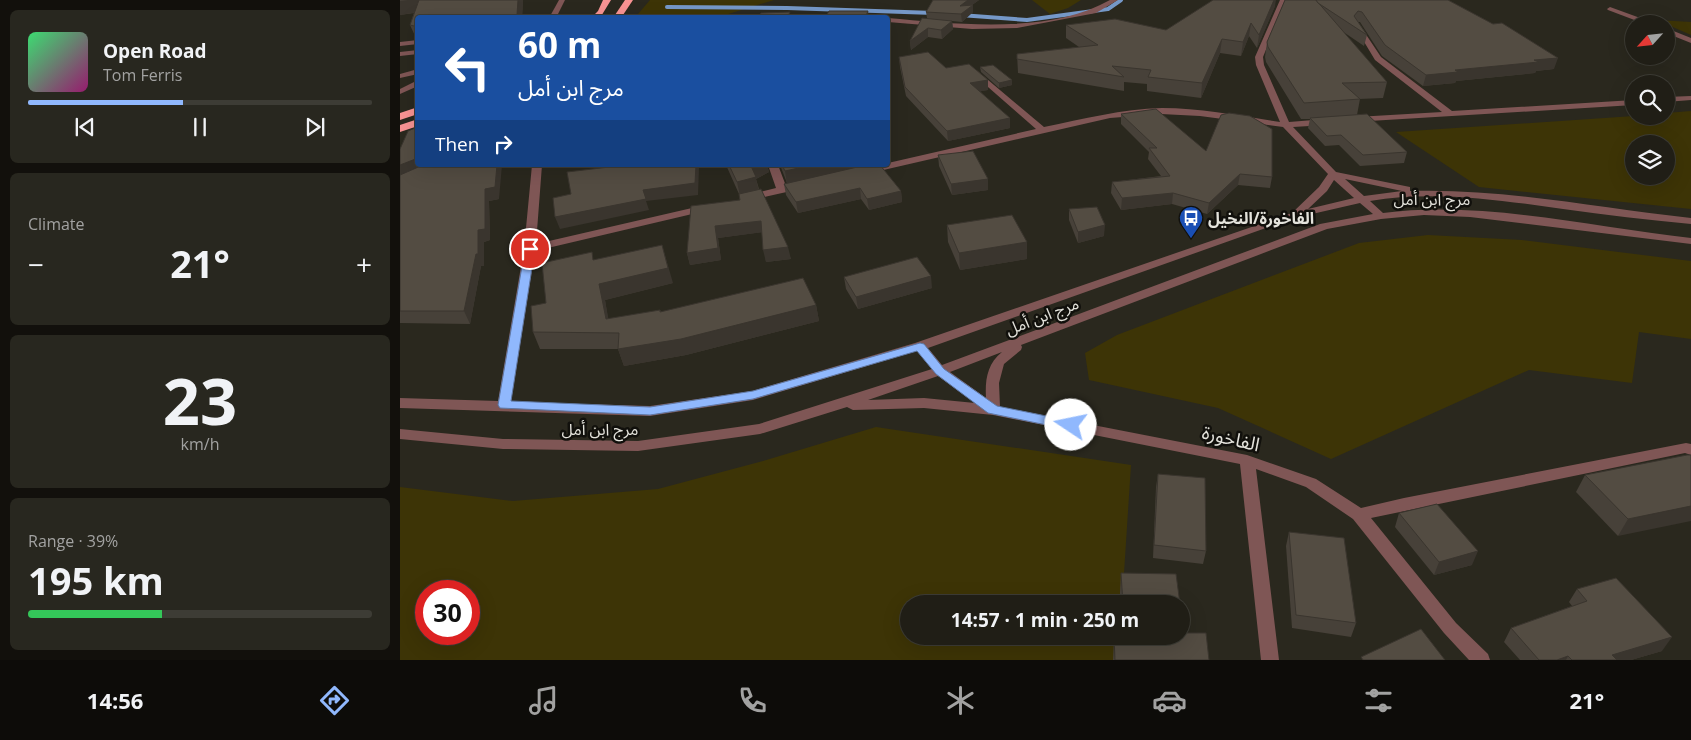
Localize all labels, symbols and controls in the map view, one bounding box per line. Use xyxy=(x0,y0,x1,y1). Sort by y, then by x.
north arrow xyxy=(1625,15,1675,65)
map controls xyxy=(1625,15,1675,185)
text: 60 m xyxy=(518,21,601,68)
icon: left xyxy=(435,35,500,100)
text: Open Road xyxy=(103,38,207,64)
text: Tom Ferris xyxy=(103,64,182,86)
text: مرج ابن أمل xyxy=(518,72,624,102)
button: search xyxy=(1625,75,1675,125)
icon: previous xyxy=(71,113,99,141)
icon: pause xyxy=(186,113,214,141)
icon: next xyxy=(301,113,329,141)
icon: right xyxy=(489,130,517,158)
text: Then xyxy=(435,131,479,157)
button: layers xyxy=(1625,135,1675,185)
street label: مرج ابن أمل xyxy=(1394,188,1470,212)
bus stop icon: الفاخورة/النخيل xyxy=(1178,205,1204,239)
place label: الفاخورة/النخيل xyxy=(1208,207,1314,229)
text: Climate xyxy=(28,213,85,235)
pin xyxy=(509,228,551,270)
icon: arrive xyxy=(516,235,544,263)
text: 21° xyxy=(170,237,230,289)
text: − xyxy=(28,245,44,283)
text: + xyxy=(356,245,372,283)
street label: مرج ابن أمل xyxy=(1002,292,1083,342)
text: 23 xyxy=(163,356,237,444)
position arrow xyxy=(1044,398,1096,450)
street label: مرج ابن أمل xyxy=(562,418,638,442)
street label: الفاخورة xyxy=(1200,419,1262,457)
text: km/h xyxy=(181,433,219,455)
text: Range · 39% xyxy=(28,530,118,552)
text: 195 km xyxy=(28,554,164,606)
speed limit sign: 30 xyxy=(415,580,480,645)
text: 14:57 · 1 min · 250 m xyxy=(951,607,1139,633)
icon: directions xyxy=(317,683,352,718)
icon: music xyxy=(526,683,561,718)
icon: phone xyxy=(735,683,770,718)
icon: climate xyxy=(943,683,978,718)
icon: car xyxy=(1152,683,1187,718)
icon: filters xyxy=(1361,683,1396,718)
text: 14:56 xyxy=(87,685,143,715)
text: 21° xyxy=(1569,685,1604,715)

